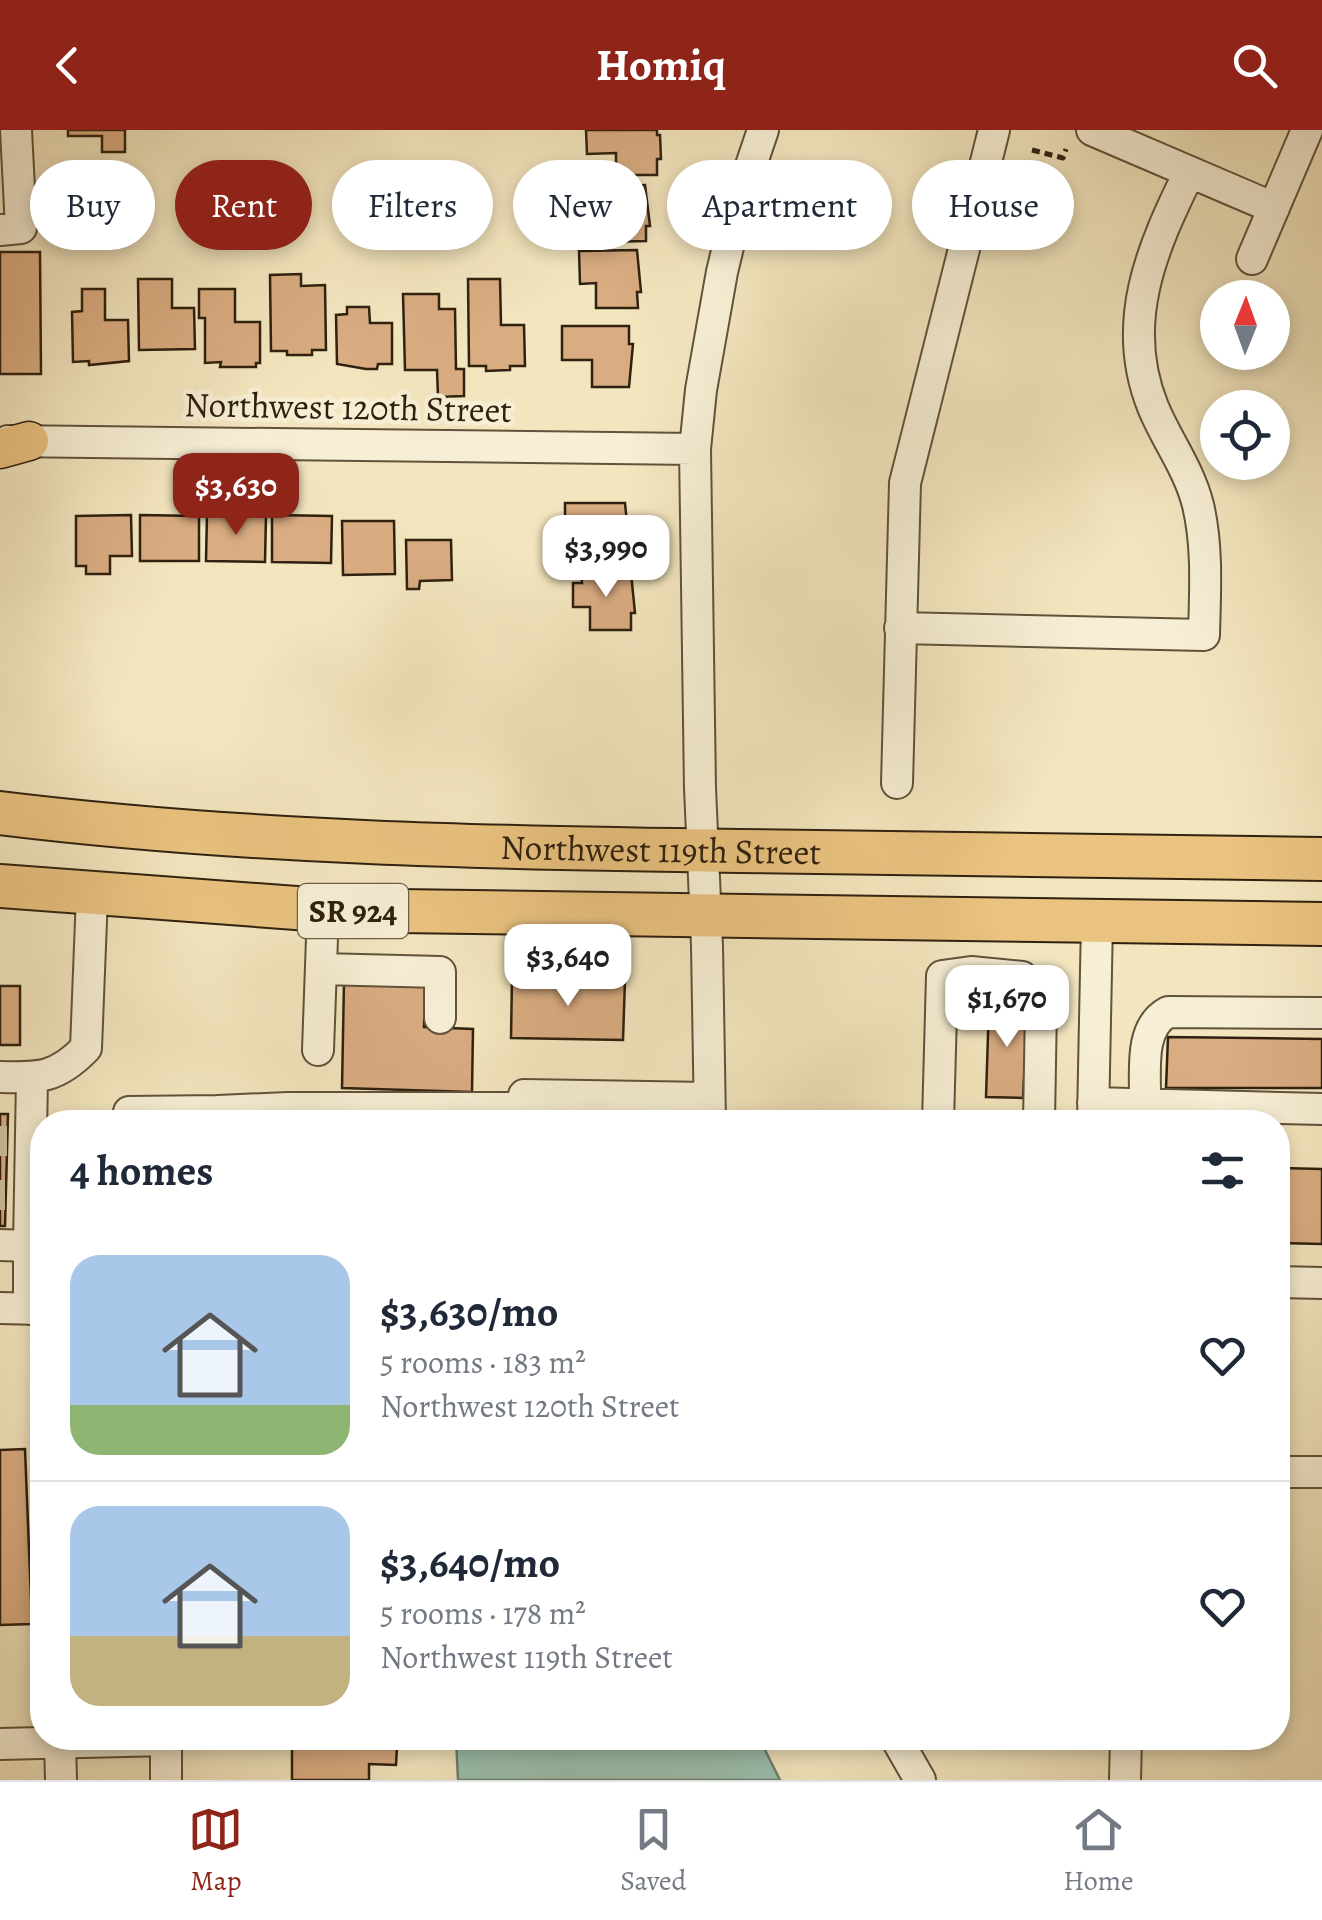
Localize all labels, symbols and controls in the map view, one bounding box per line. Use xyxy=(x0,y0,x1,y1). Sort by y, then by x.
text: Homiq xyxy=(596,34,726,96)
icon: back xyxy=(40,38,95,93)
icon: search xyxy=(1227,38,1282,93)
chip: Buy xyxy=(30,160,155,250)
chip: Rent xyxy=(175,160,312,250)
chip: Filters xyxy=(332,160,493,250)
chip: New xyxy=(513,160,647,250)
chip: Apartment xyxy=(667,160,892,250)
chip: House xyxy=(912,160,1074,250)
north arrow xyxy=(1200,280,1290,370)
map controls xyxy=(1200,280,1290,480)
street label: Northwest 120th Street xyxy=(184,380,512,434)
button: locate xyxy=(1200,390,1290,480)
pin: $3,630 xyxy=(155,453,317,538)
text: $3,630 xyxy=(195,463,277,507)
pin: $3,990 xyxy=(525,515,687,600)
text: $3,990 xyxy=(564,525,648,569)
street label: Northwest 119th Street xyxy=(500,823,821,876)
road number: SR 924 xyxy=(298,884,408,938)
pin: $3,640 xyxy=(487,924,649,1009)
text: $3,640 xyxy=(526,934,610,978)
pin: $1,670 xyxy=(926,965,1088,1050)
text: $1,670 xyxy=(967,975,1047,1019)
text: 4 homes xyxy=(70,1142,213,1199)
icon: filters xyxy=(1195,1143,1250,1198)
text: $3,630/mo xyxy=(380,1283,558,1340)
icon: home xyxy=(150,1295,270,1415)
icon: heart xyxy=(1195,1328,1250,1383)
text: 5 rooms · 183 m² xyxy=(380,1340,586,1384)
text: Northwest 120th Street xyxy=(380,1384,680,1428)
text: $3,640/mo xyxy=(380,1534,560,1591)
icon: home xyxy=(150,1546,270,1666)
icon: heart xyxy=(1195,1579,1250,1634)
text: 5 rooms · 178 m² xyxy=(380,1591,586,1635)
text: Northwest 119th Street xyxy=(380,1635,673,1679)
tab: Map xyxy=(188,1802,243,1900)
tab: Saved xyxy=(620,1802,687,1900)
tab: Home xyxy=(1063,1802,1134,1900)

